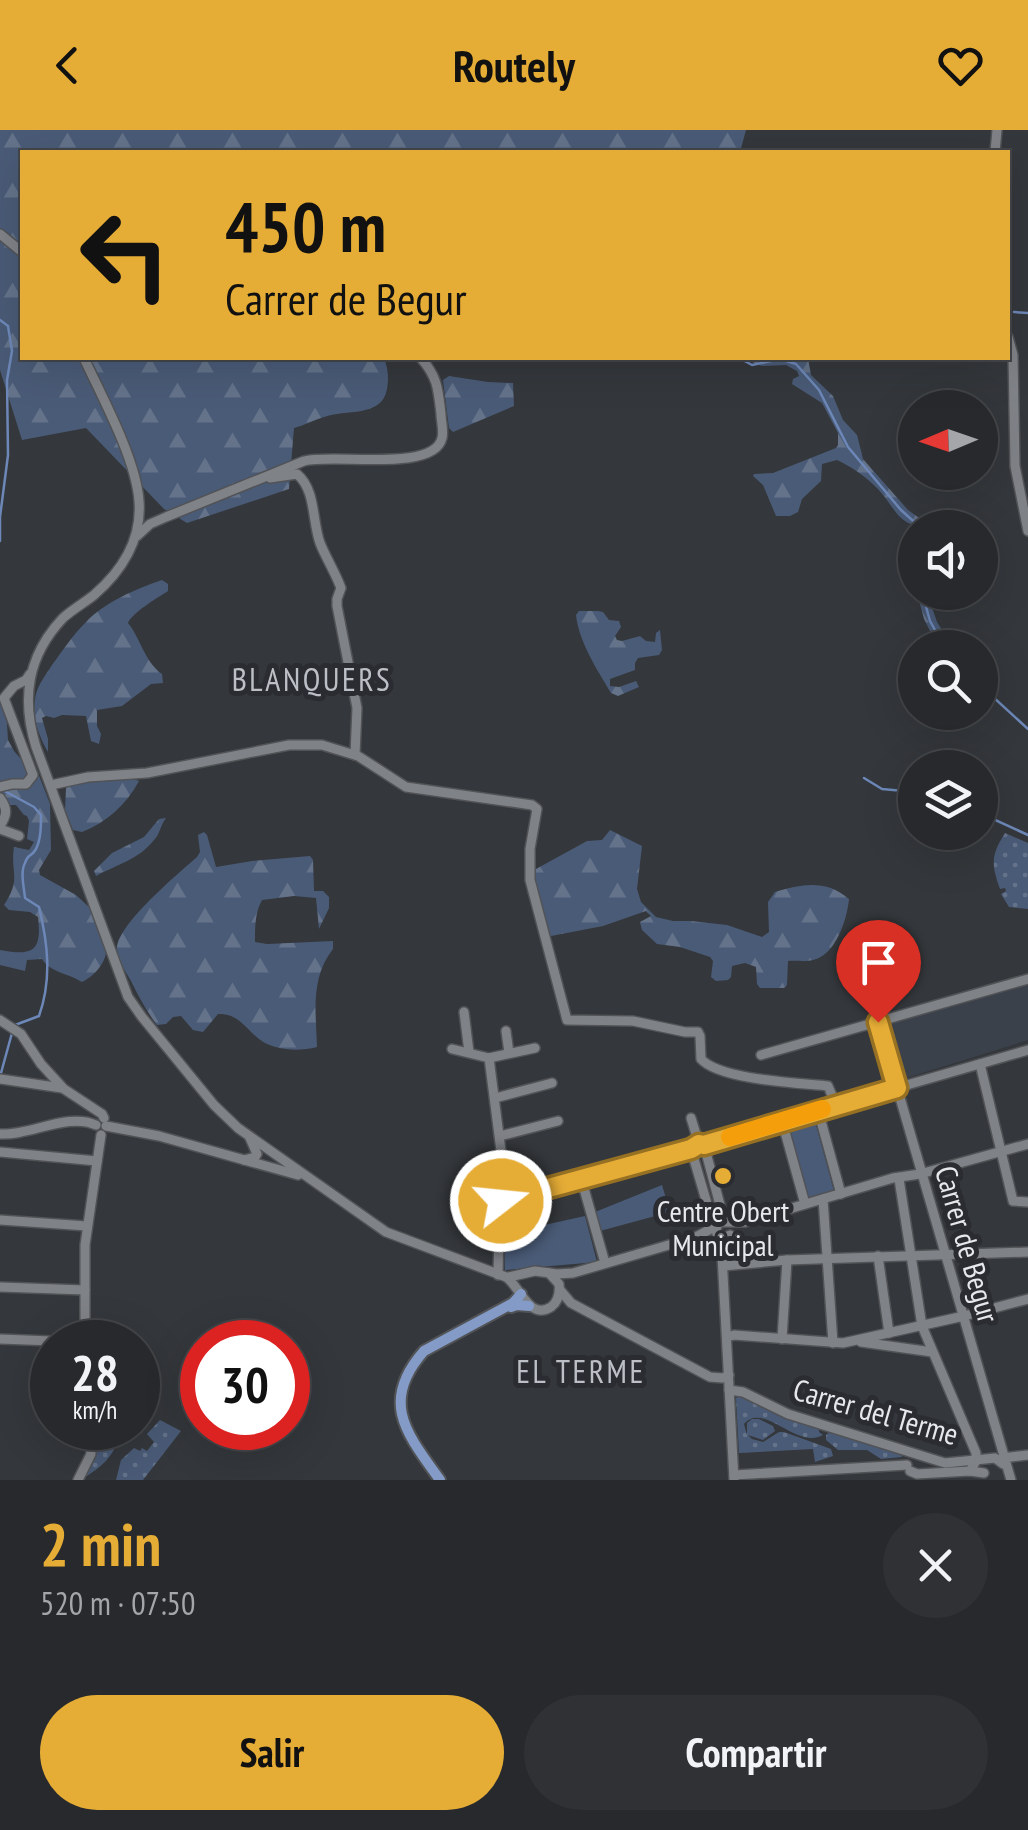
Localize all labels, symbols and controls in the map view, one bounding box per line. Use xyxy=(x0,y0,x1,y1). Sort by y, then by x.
text: Routely xyxy=(453,36,575,94)
icon: back xyxy=(40,38,95,93)
icon: heart xyxy=(933,38,988,93)
text: 450 m xyxy=(225,181,386,271)
icon: left xyxy=(60,190,190,320)
text: Carrer de Begur xyxy=(225,269,466,327)
north arrow xyxy=(898,390,998,490)
map controls xyxy=(898,390,998,850)
button: sound xyxy=(898,510,998,610)
button: search xyxy=(898,630,998,730)
district label: BLANQUERS xyxy=(232,658,392,700)
button: layers xyxy=(898,750,998,850)
pin xyxy=(836,920,921,1023)
icon: arrive xyxy=(851,935,906,990)
position arrow xyxy=(449,1149,553,1253)
street label: Carrer de Begur xyxy=(927,1161,1009,1327)
marker: Centre Obert Municipal xyxy=(712,1165,734,1187)
place label: Centre Obert Municipal xyxy=(657,1191,790,1264)
speed limit sign: 30 xyxy=(180,1320,310,1450)
text: 28 xyxy=(71,1340,119,1405)
district label: EL TERME xyxy=(516,1350,646,1392)
street label: Carrer del Terme xyxy=(789,1369,963,1453)
text: km/h xyxy=(73,1394,117,1426)
text: 2 min xyxy=(40,1505,161,1583)
button: close xyxy=(883,1513,988,1618)
text: 520 m · 07:50 xyxy=(40,1582,195,1624)
button: Salir xyxy=(40,1695,504,1810)
button: Compartir xyxy=(524,1695,988,1810)

